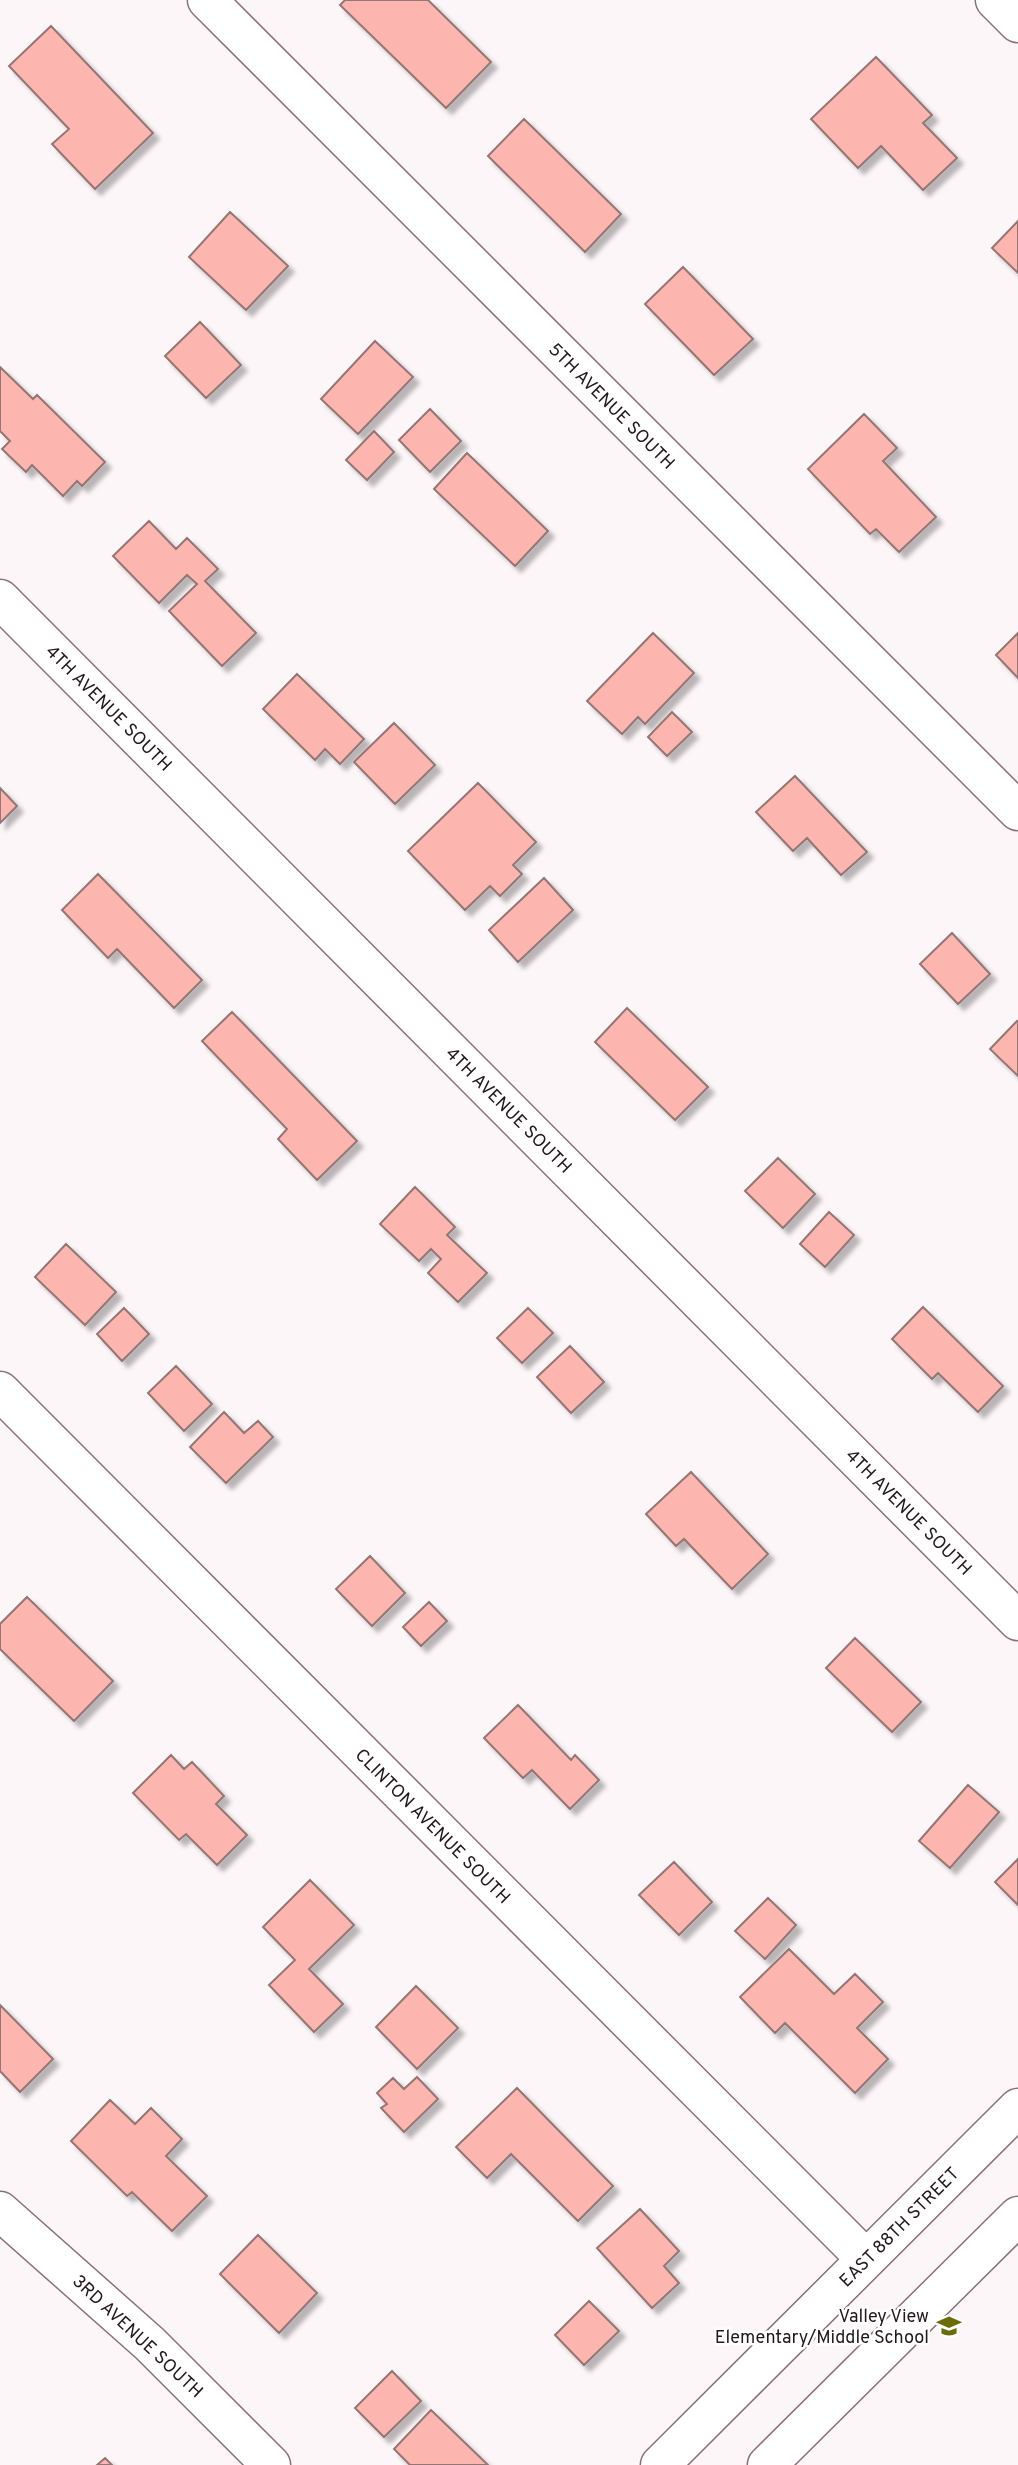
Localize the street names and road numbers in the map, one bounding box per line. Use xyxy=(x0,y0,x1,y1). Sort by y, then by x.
street label: 5TH AVENUE SOUTH xyxy=(543,339,679,475)
street label: 4TH AVENUE SOUTH xyxy=(40,641,176,777)
street label: 4TH AVENUE SOUTH xyxy=(440,1043,576,1179)
street label: 4TH AVENUE SOUTH xyxy=(840,1445,976,1581)
street label: CLINTON AVENUE SOUTH xyxy=(349,1745,514,1910)
street label: EAST 88TH STREET xyxy=(835,2163,965,2293)
street label: 3RD AVENUE SOUTH xyxy=(67,2270,207,2404)

